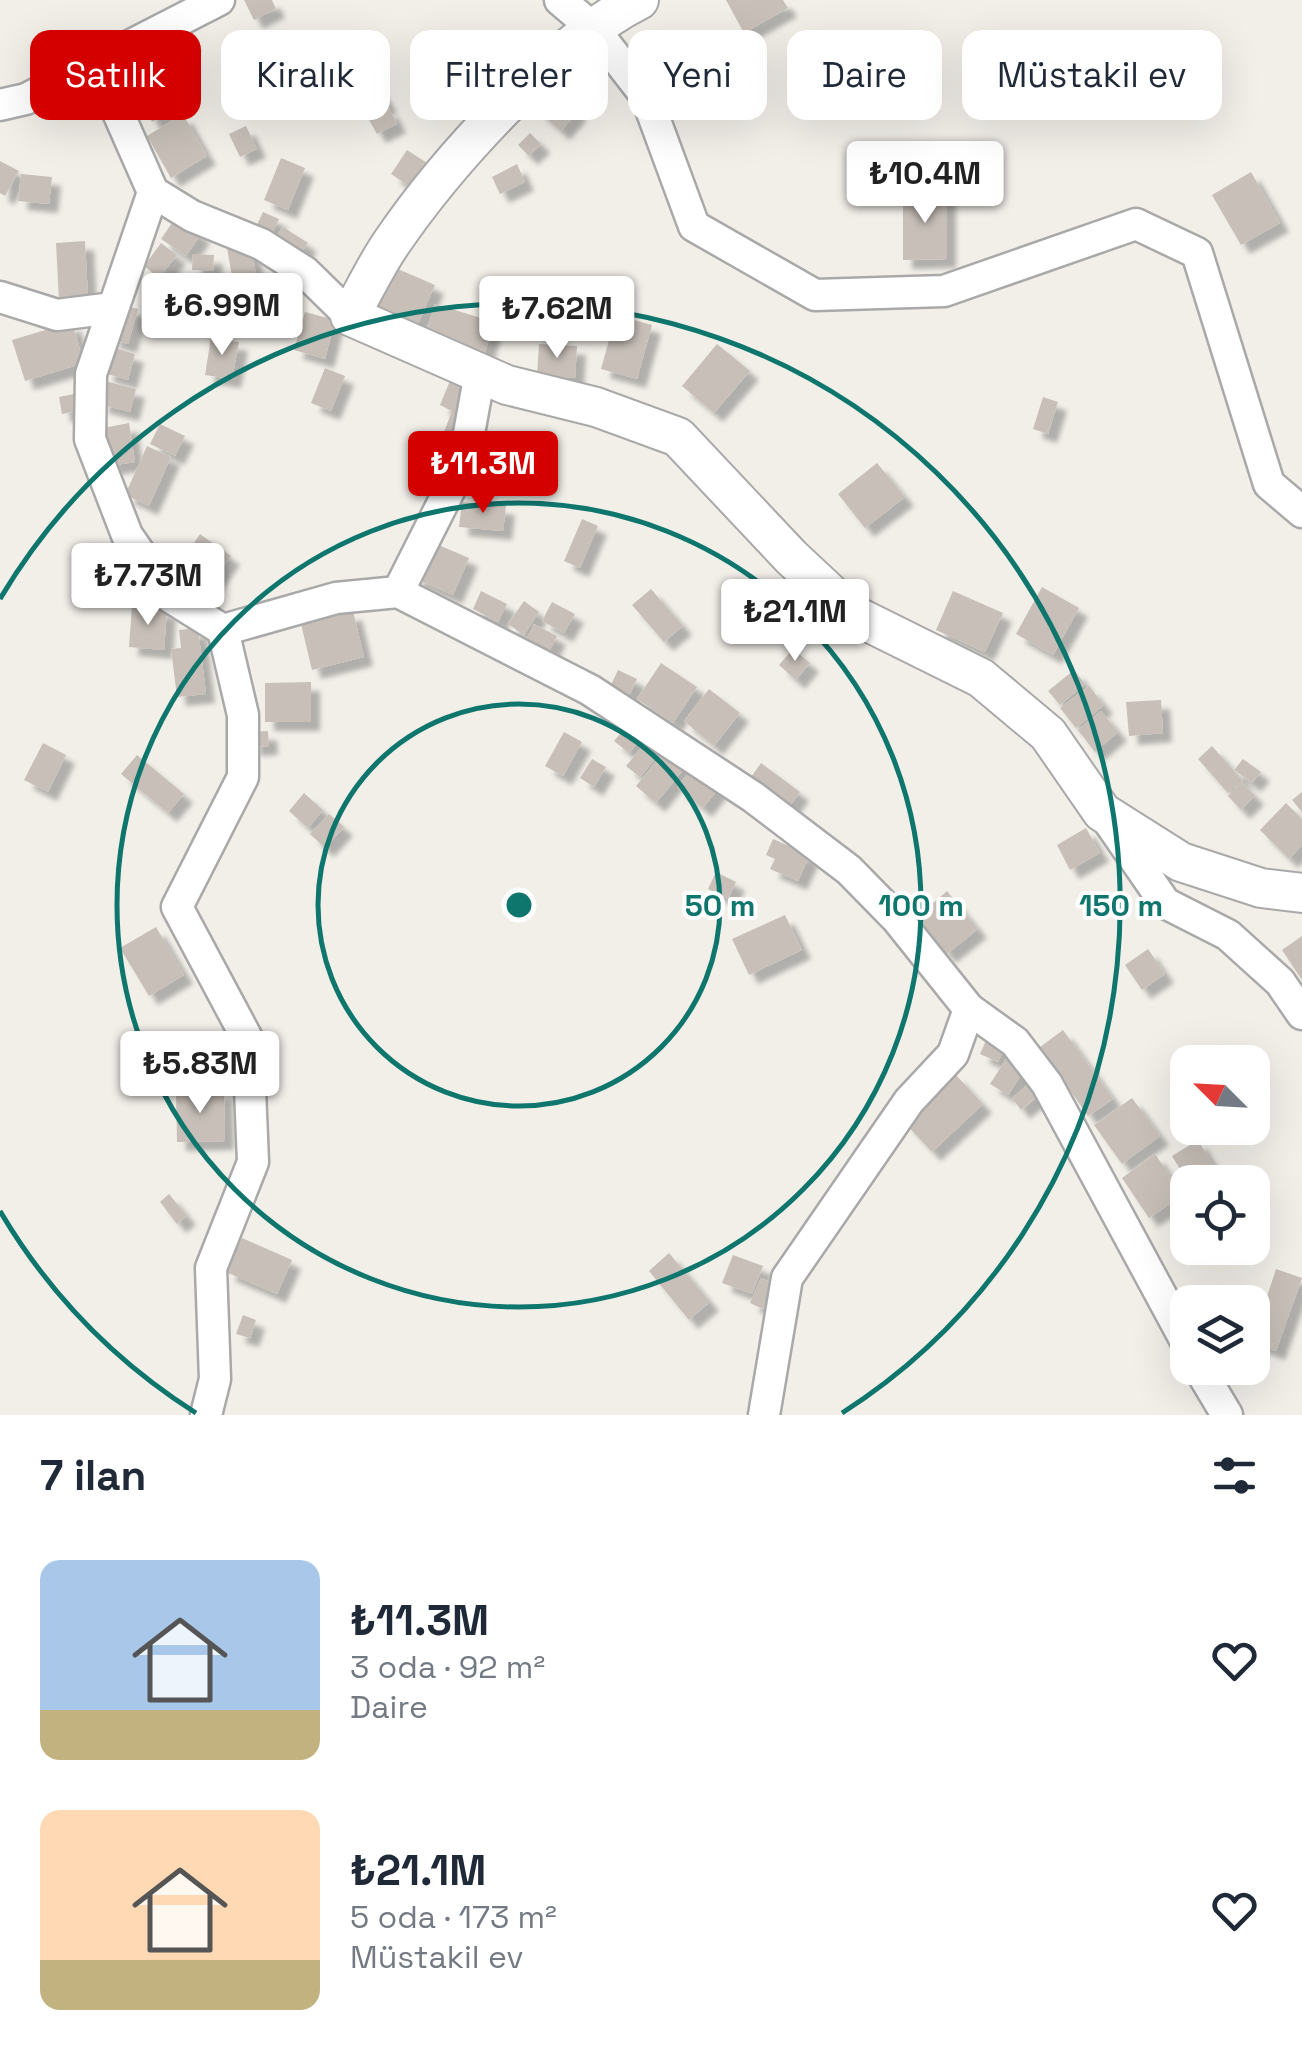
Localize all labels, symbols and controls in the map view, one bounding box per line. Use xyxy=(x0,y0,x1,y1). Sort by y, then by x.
chip: Satılık xyxy=(30,30,201,120)
chip: Kiralık xyxy=(221,30,390,120)
chip: Filtreler xyxy=(410,30,608,120)
chip: Yeni xyxy=(628,30,767,120)
chip: Daire xyxy=(787,30,942,120)
chip: Müstakil ev xyxy=(962,30,1222,120)
pin: ₺10.4M xyxy=(844,141,1006,226)
text: ₺10.4M xyxy=(869,153,981,193)
pin: ₺6.99M xyxy=(141,273,303,358)
pin: ₺7.62M xyxy=(476,276,638,361)
text: ₺6.99M xyxy=(164,285,280,325)
text: ₺7.62M xyxy=(501,288,613,328)
pin: ₺11.3M xyxy=(402,431,564,516)
text: ₺11.3M xyxy=(430,443,536,483)
pin: ₺7.73M xyxy=(67,543,229,628)
text: ₺7.73M xyxy=(93,555,203,595)
pin: ₺21.1M xyxy=(714,579,876,664)
text: ₺21.1M xyxy=(743,591,847,631)
text: 50 m xyxy=(685,886,755,925)
text: 100 m xyxy=(878,886,964,925)
text: 150 m xyxy=(1079,886,1163,925)
centre of rings xyxy=(501,887,537,923)
pin: ₺5.83M xyxy=(119,1031,281,1116)
text: ₺5.83M xyxy=(142,1043,258,1083)
north arrow xyxy=(1170,1045,1270,1145)
map controls xyxy=(1170,1045,1270,1385)
button: locate xyxy=(1170,1165,1270,1265)
button: layers xyxy=(1170,1285,1270,1385)
icon: filters xyxy=(1207,1448,1262,1503)
text: 7 ilan xyxy=(40,1449,146,1502)
text: ₺11.3M xyxy=(350,1594,489,1647)
icon: home xyxy=(120,1600,240,1720)
icon: heart xyxy=(1207,1633,1262,1688)
text: 3 oda · 92 m² xyxy=(350,1647,545,1687)
text: Daire xyxy=(350,1687,428,1727)
text: ₺21.1M xyxy=(350,1844,486,1897)
icon: home xyxy=(120,1850,240,1970)
icon: heart xyxy=(1207,1883,1262,1938)
text: 5 oda · 173 m² xyxy=(350,1897,557,1937)
text: Müstakil ev xyxy=(350,1937,523,1977)

